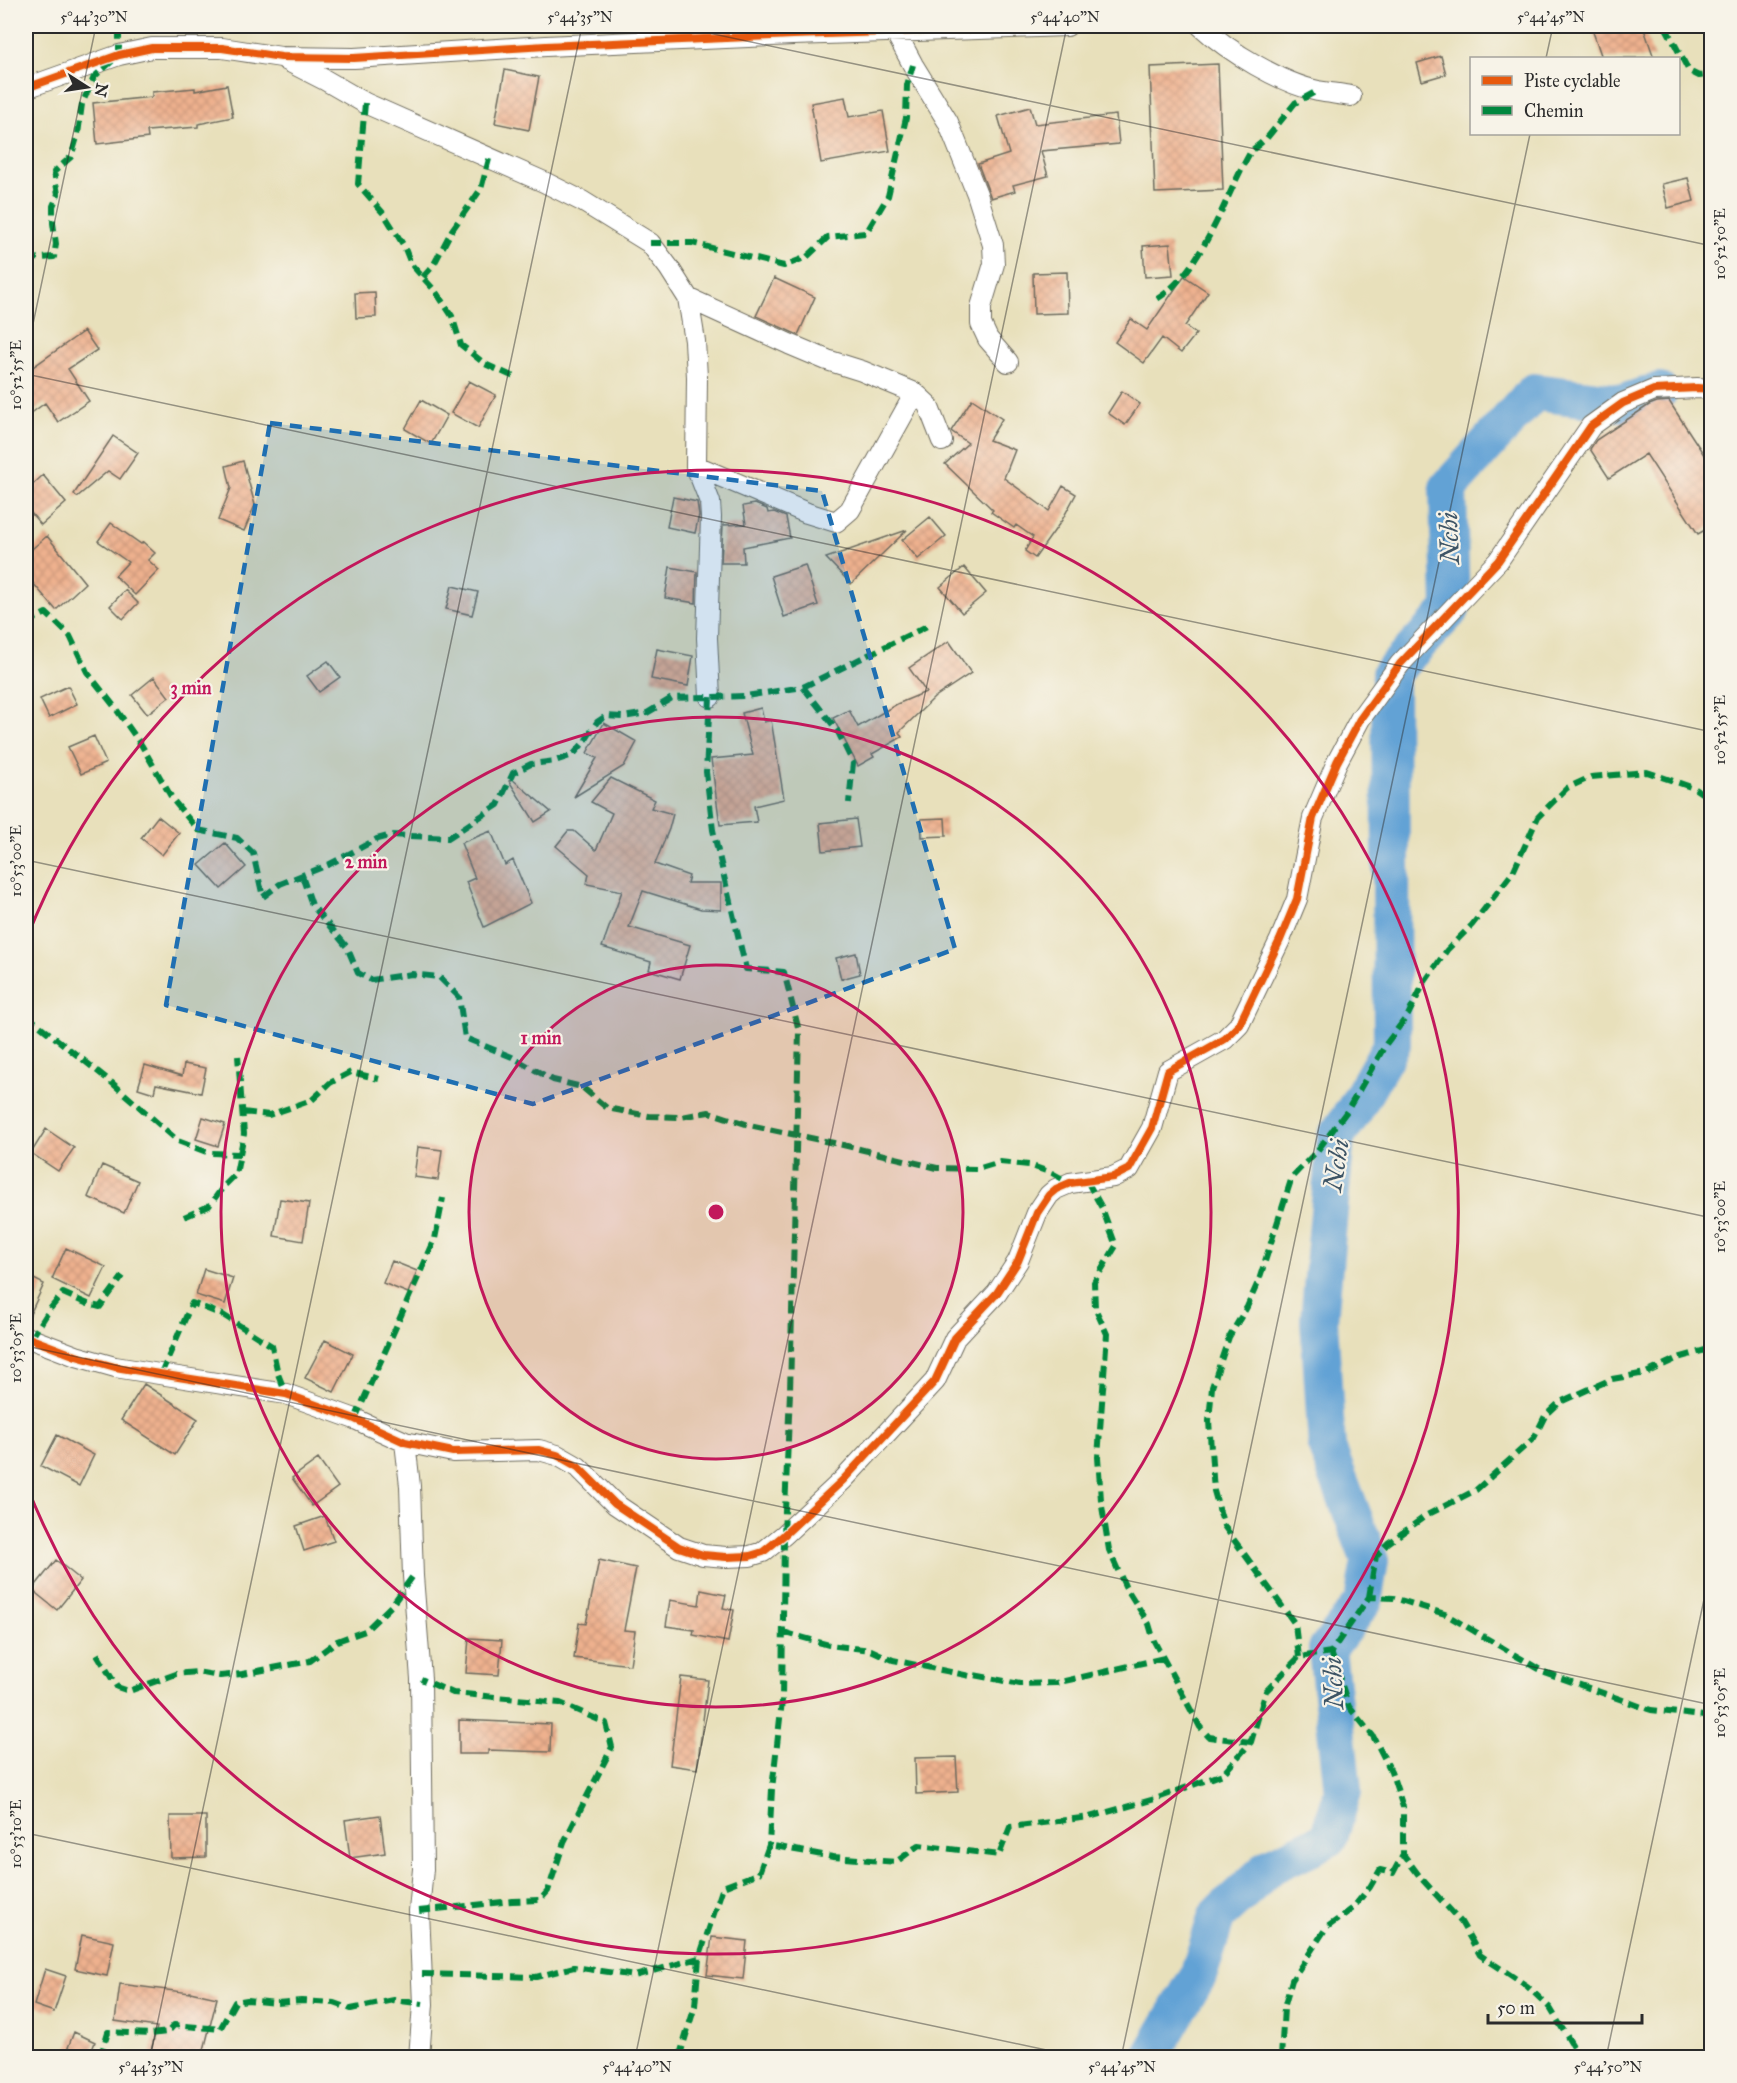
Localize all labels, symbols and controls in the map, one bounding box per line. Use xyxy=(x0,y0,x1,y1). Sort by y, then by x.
text: 5°44'30"N xyxy=(60,8,128,26)
text: 5°44'35"N xyxy=(547,8,613,26)
text: 5°44'40"N xyxy=(1030,8,1100,26)
text: 5°44'45"N xyxy=(1517,8,1585,26)
north arrow xyxy=(57,57,117,117)
legend xyxy=(1470,57,1680,135)
text: Piste cyclable xyxy=(1524,70,1621,92)
text: N xyxy=(90,81,112,99)
text: Chemin xyxy=(1524,100,1584,122)
text: 10°52'50"E xyxy=(1711,208,1729,280)
text: 10°52'55"E xyxy=(7,340,25,410)
water label: Nchi xyxy=(1432,511,1466,567)
text: 3 min xyxy=(171,677,212,700)
text: 10°52'55"E xyxy=(1711,695,1729,765)
text: 10°53'00"E xyxy=(7,825,25,897)
text: 2 min xyxy=(345,851,388,873)
text: 1 min xyxy=(521,1027,562,1049)
water label: Nchi xyxy=(1316,1136,1356,1195)
text: 10°53'00"E xyxy=(1711,1181,1729,1253)
centre of rings xyxy=(706,1202,726,1222)
text: 10°53'05"E xyxy=(7,1313,25,1383)
water label: Nchi xyxy=(1316,1656,1350,1712)
text: 10°53'05"E xyxy=(1711,1668,1729,1738)
text: 10°53'10"E xyxy=(7,1799,25,1869)
scale bar xyxy=(1488,1987,1642,2025)
text: 50 m xyxy=(1497,1997,1535,2019)
text: 5°44'35"N xyxy=(118,2058,184,2076)
text: 5°44'40"N xyxy=(602,2058,672,2076)
text: 5°44'45"N xyxy=(1088,2058,1156,2076)
text: 5°44'50"N xyxy=(1574,2058,1642,2076)

